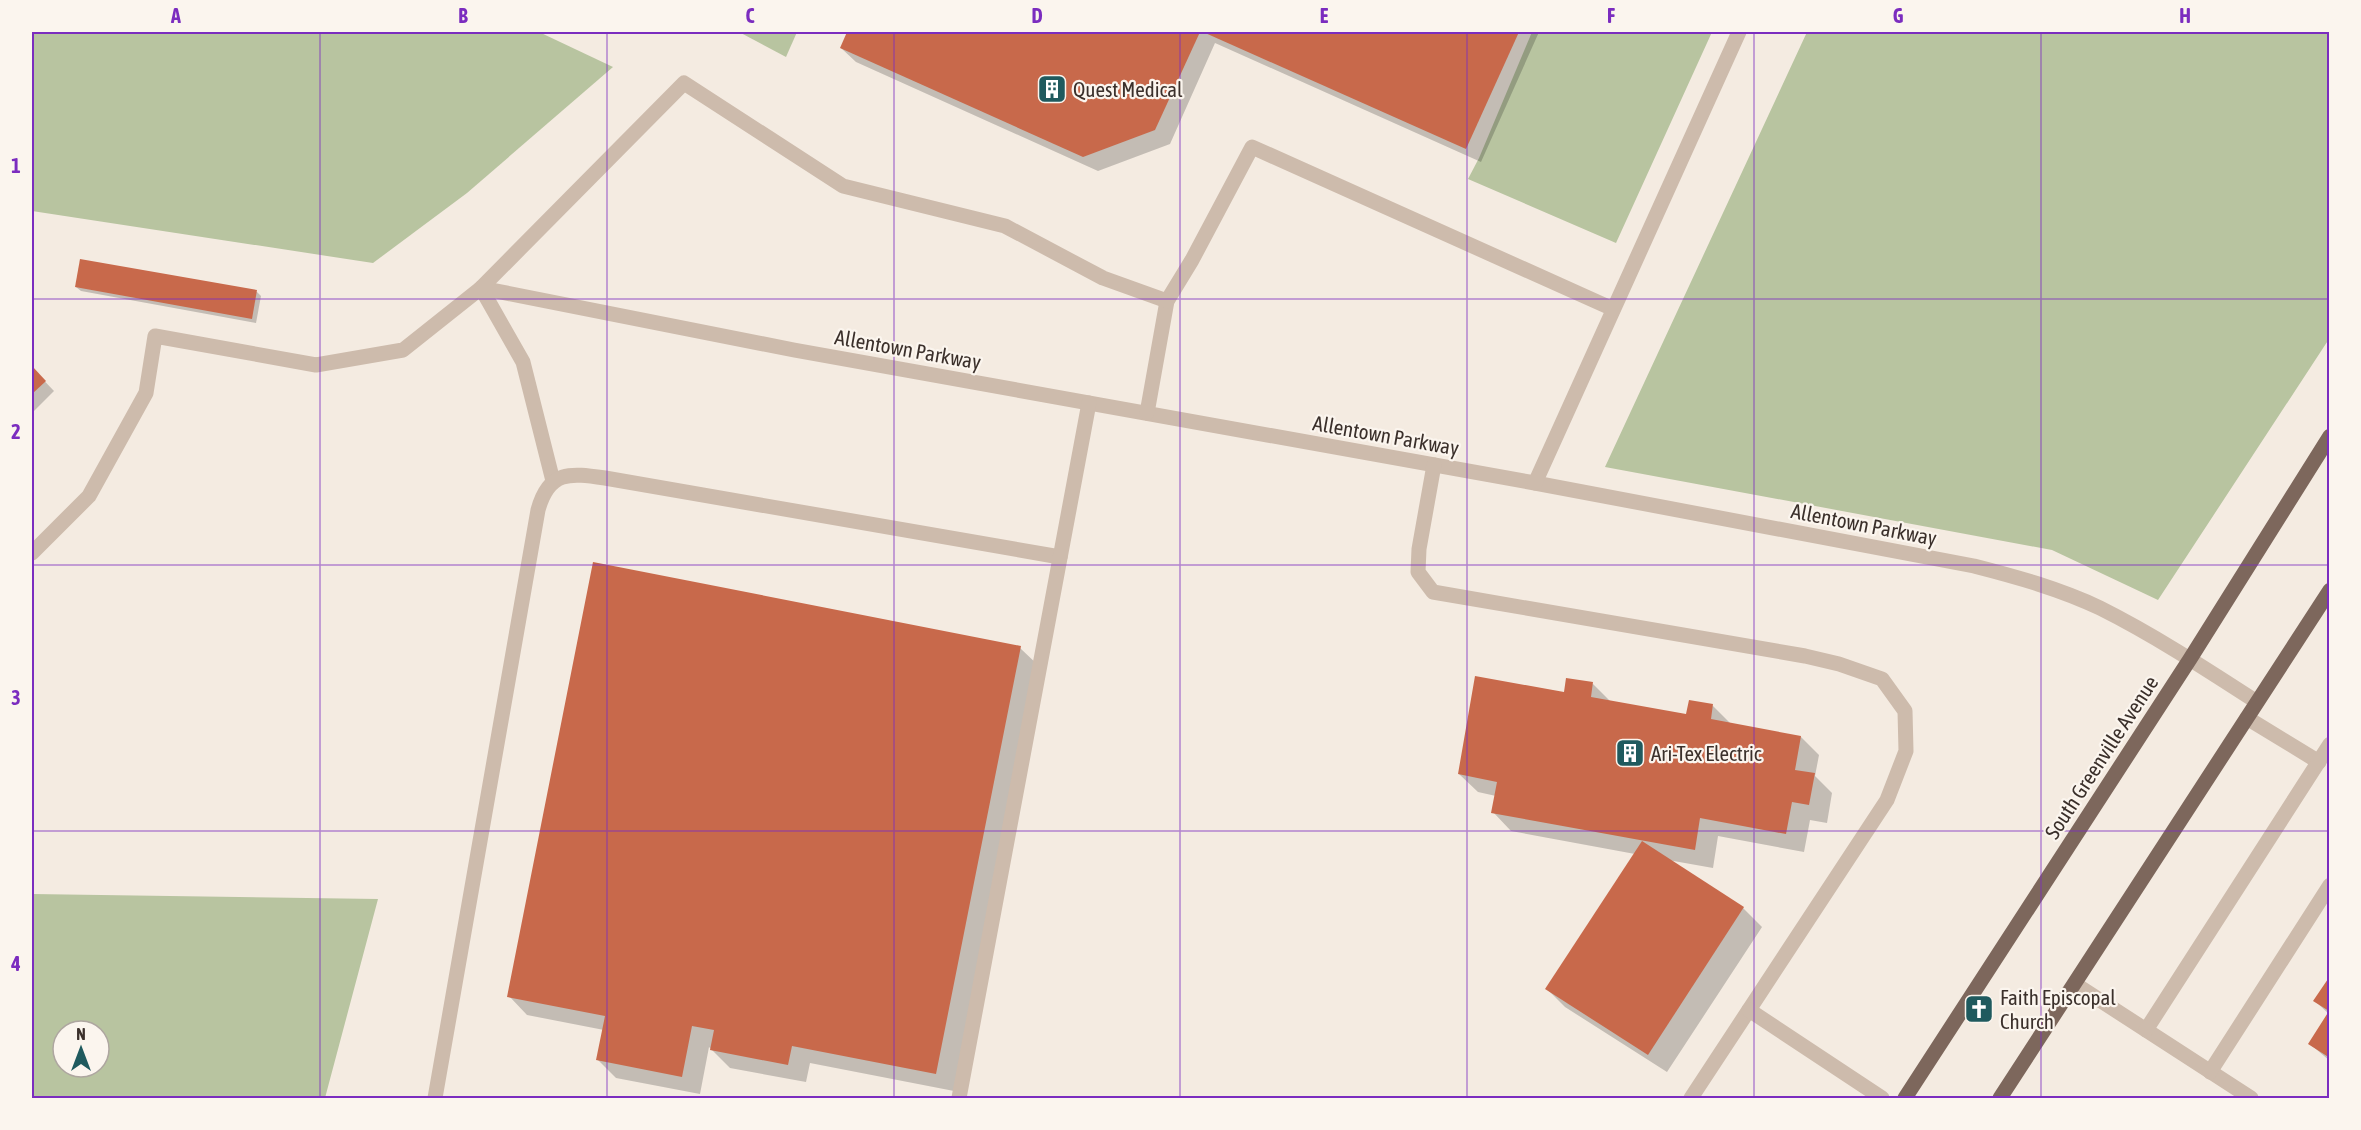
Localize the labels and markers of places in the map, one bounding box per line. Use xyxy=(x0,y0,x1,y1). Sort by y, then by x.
building icon: Quest Medical xyxy=(1036,73,1068,105)
place label: Quest Medical xyxy=(1073,77,1183,101)
building icon: Ari-Tex Electric xyxy=(1614,737,1646,769)
place label: Ari-Tex Electric xyxy=(1651,741,1762,765)
place label: Faith Episcopal Church xyxy=(2000,985,2116,1033)
church icon: Faith Episcopal Church xyxy=(1963,993,1995,1025)

